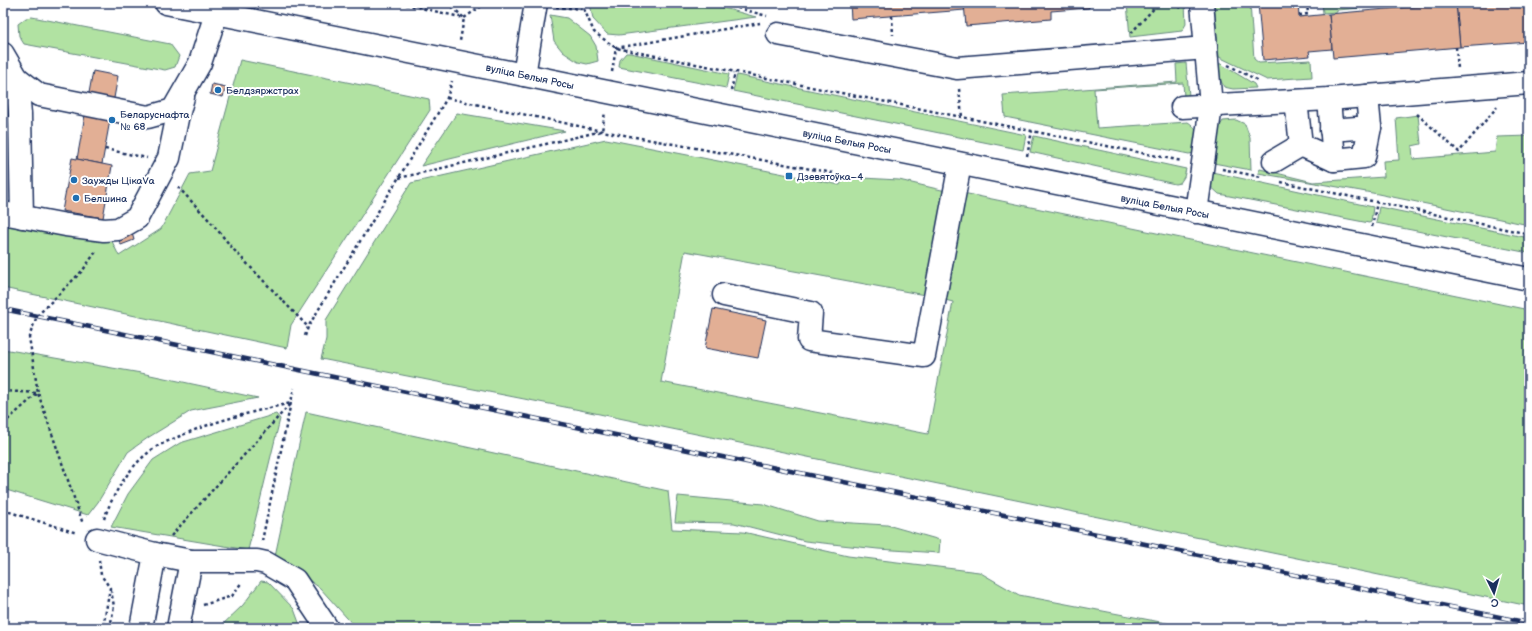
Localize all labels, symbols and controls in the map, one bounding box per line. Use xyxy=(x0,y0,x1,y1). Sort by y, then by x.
street label: вуліца Белыя Росы xyxy=(485,62,575,92)
marker: Белдзяржстрах xyxy=(213,85,223,95)
place label: Белдзяржстрах xyxy=(226,85,299,97)
place label: Беларуснафта № 68 xyxy=(120,109,189,133)
marker: Беларуснафта № 68 xyxy=(107,115,117,125)
street label: вуліца Белыя Росы xyxy=(802,128,892,156)
marker: Дзевятоўка–4 xyxy=(784,171,794,181)
place label: Дзевятоўка–4 xyxy=(797,171,863,183)
marker: Заужды ЦікаVа xyxy=(69,175,79,185)
place label: Заужды ЦікаVа xyxy=(82,175,155,187)
marker: Белшина xyxy=(71,193,81,203)
place label: Белшина xyxy=(84,193,127,205)
street label: вуліца Белыя Росы xyxy=(1120,193,1210,221)
north arrow xyxy=(1474,573,1514,613)
text: С xyxy=(1490,596,1499,609)

